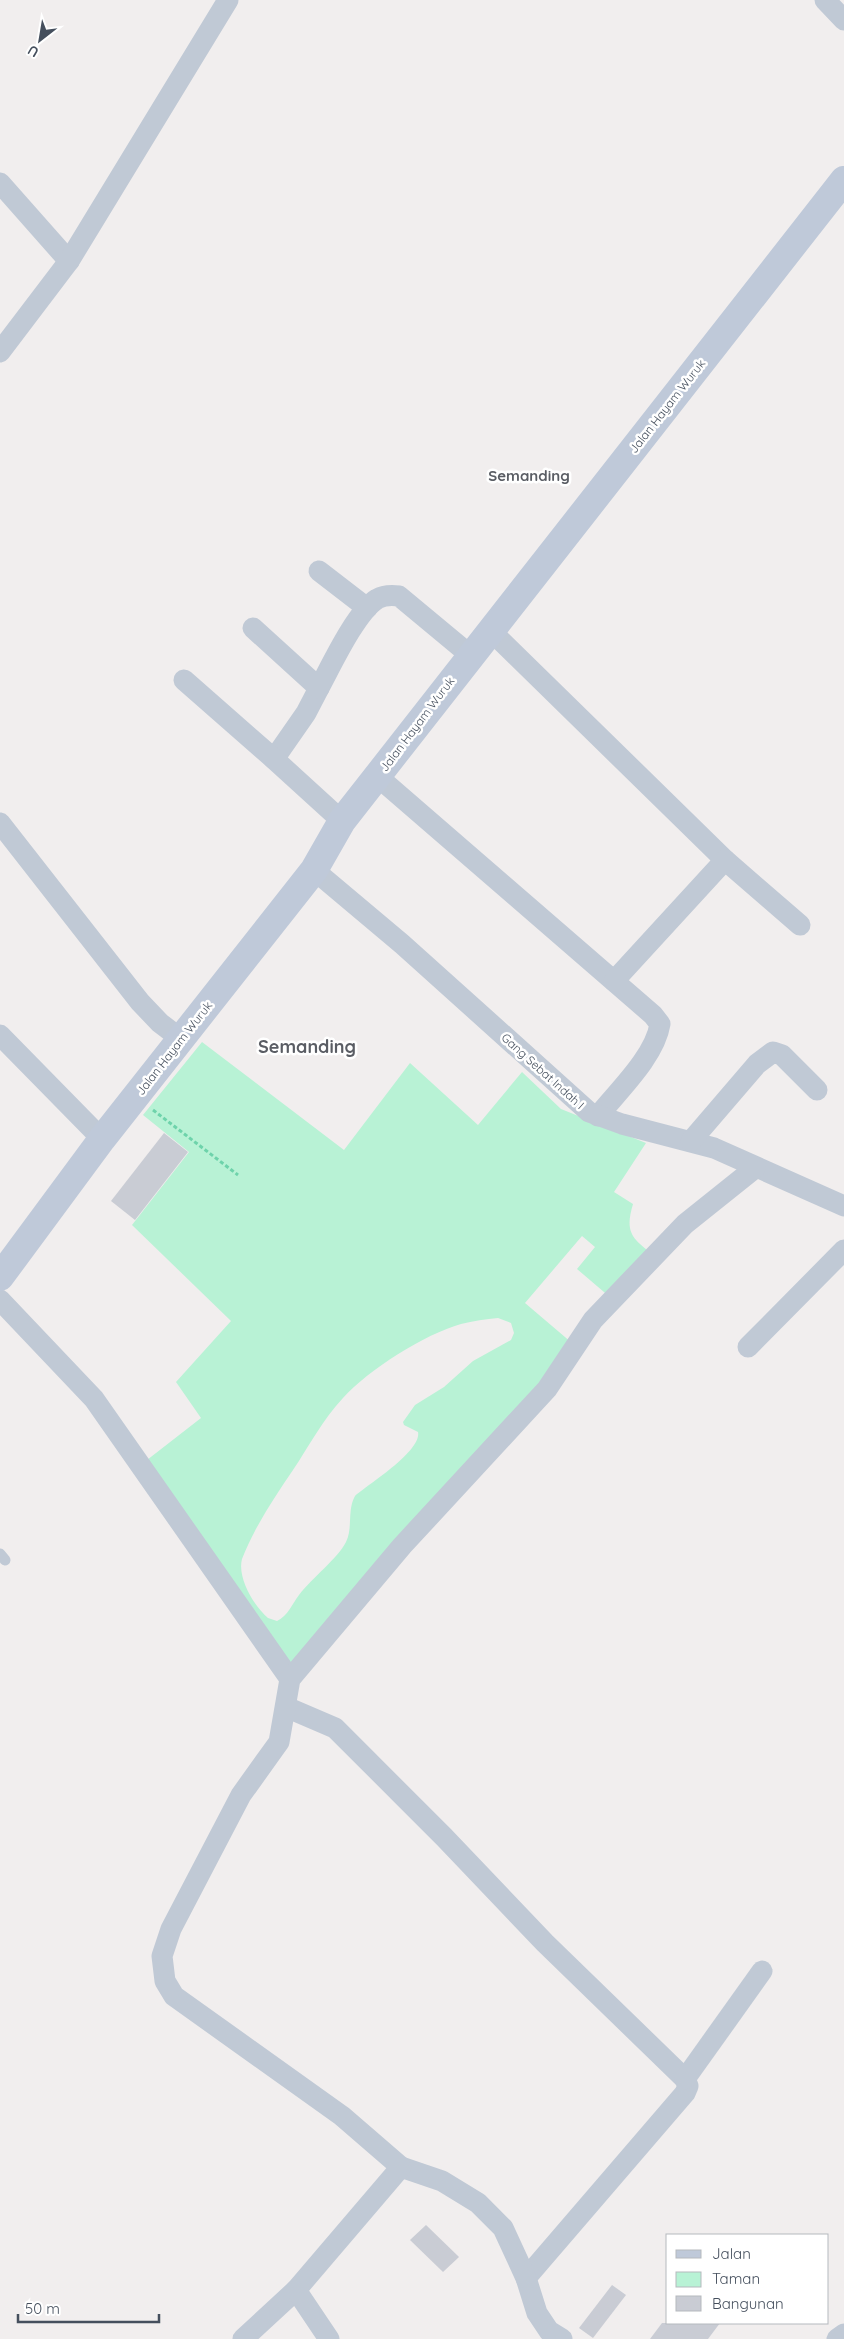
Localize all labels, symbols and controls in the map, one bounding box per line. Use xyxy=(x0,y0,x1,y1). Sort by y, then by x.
north arrow xyxy=(15,15,65,65)
text: U xyxy=(24,41,42,61)
street label: Jalan Hayam Wuruk xyxy=(626,356,708,456)
district label: Semanding xyxy=(488,466,570,485)
street label: Jalan Hayam Wuruk xyxy=(376,674,458,774)
street label: Jalan Hayam Wuruk xyxy=(133,998,215,1098)
street label: Gang Sebat Indah I xyxy=(498,1030,588,1112)
district label: Semanding xyxy=(258,1035,356,1058)
legend xyxy=(666,2234,829,2324)
text: Jalan xyxy=(712,2244,751,2263)
text: Taman xyxy=(712,2269,760,2288)
scale bar xyxy=(18,2292,159,2324)
text: Bangunan xyxy=(712,2294,784,2313)
text: 50 m xyxy=(25,2299,60,2318)

